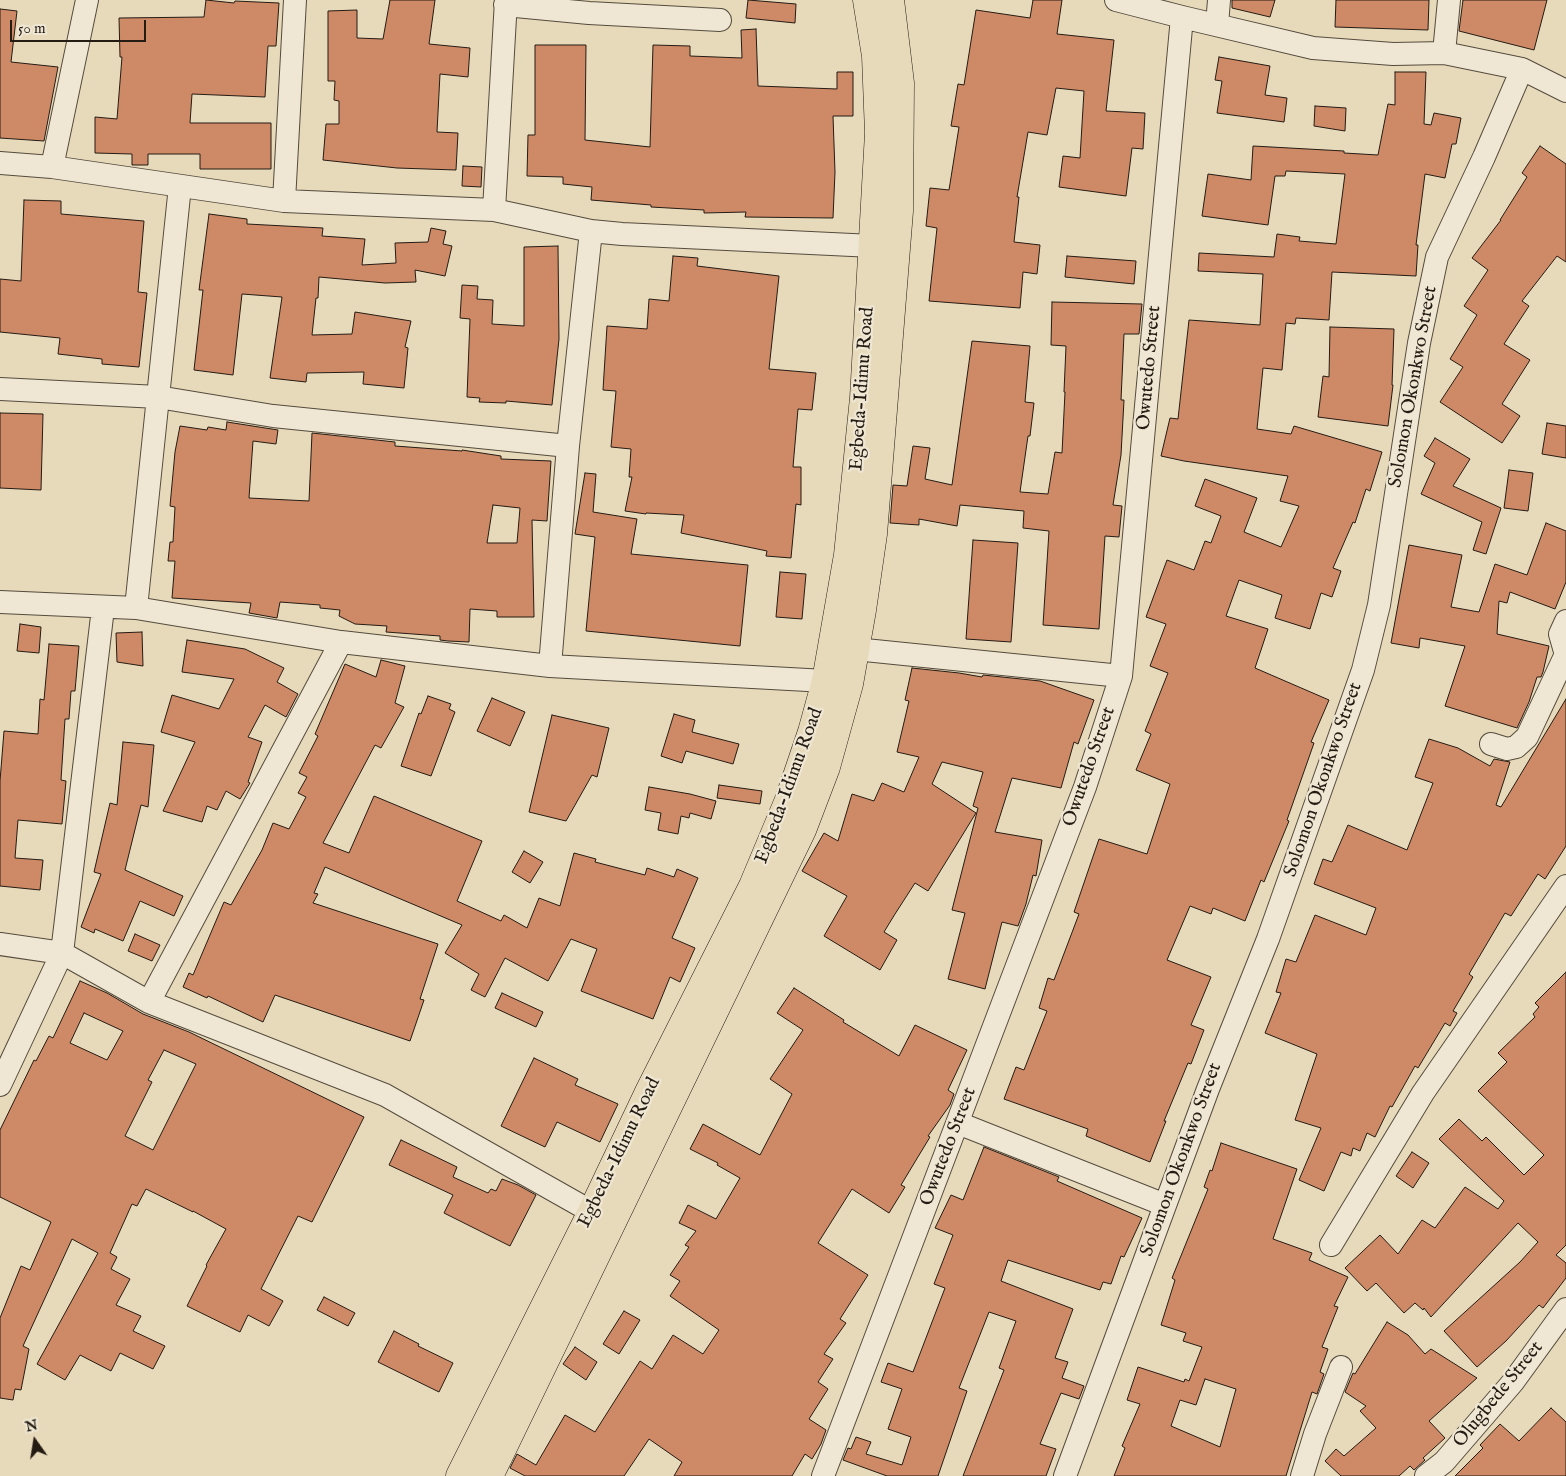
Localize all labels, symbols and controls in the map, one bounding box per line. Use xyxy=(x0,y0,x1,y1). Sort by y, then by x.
scale bar xyxy=(12,10,149,42)
text: 50 m xyxy=(18,19,46,38)
street label: Solomon Okonkwo Street xyxy=(1385,284,1443,490)
street label: Owutedo Street xyxy=(1133,305,1167,431)
street label: Egbeda-Idimu Road xyxy=(846,306,880,472)
street label: Solomon Okonkwo Street xyxy=(1280,680,1368,880)
street label: Owutedo Street xyxy=(1059,704,1121,830)
street label: Egbeda-Idimu Road xyxy=(751,705,829,867)
street label: Solomon Okonkwo Street xyxy=(1136,1060,1228,1260)
street label: Egbeda-Idimu Road xyxy=(574,1074,666,1232)
street label: Owutedo Street xyxy=(916,1085,982,1209)
street label: Olugbede Street xyxy=(1449,1337,1549,1453)
north arrow xyxy=(10,1416,60,1466)
text: N xyxy=(24,1416,40,1437)

